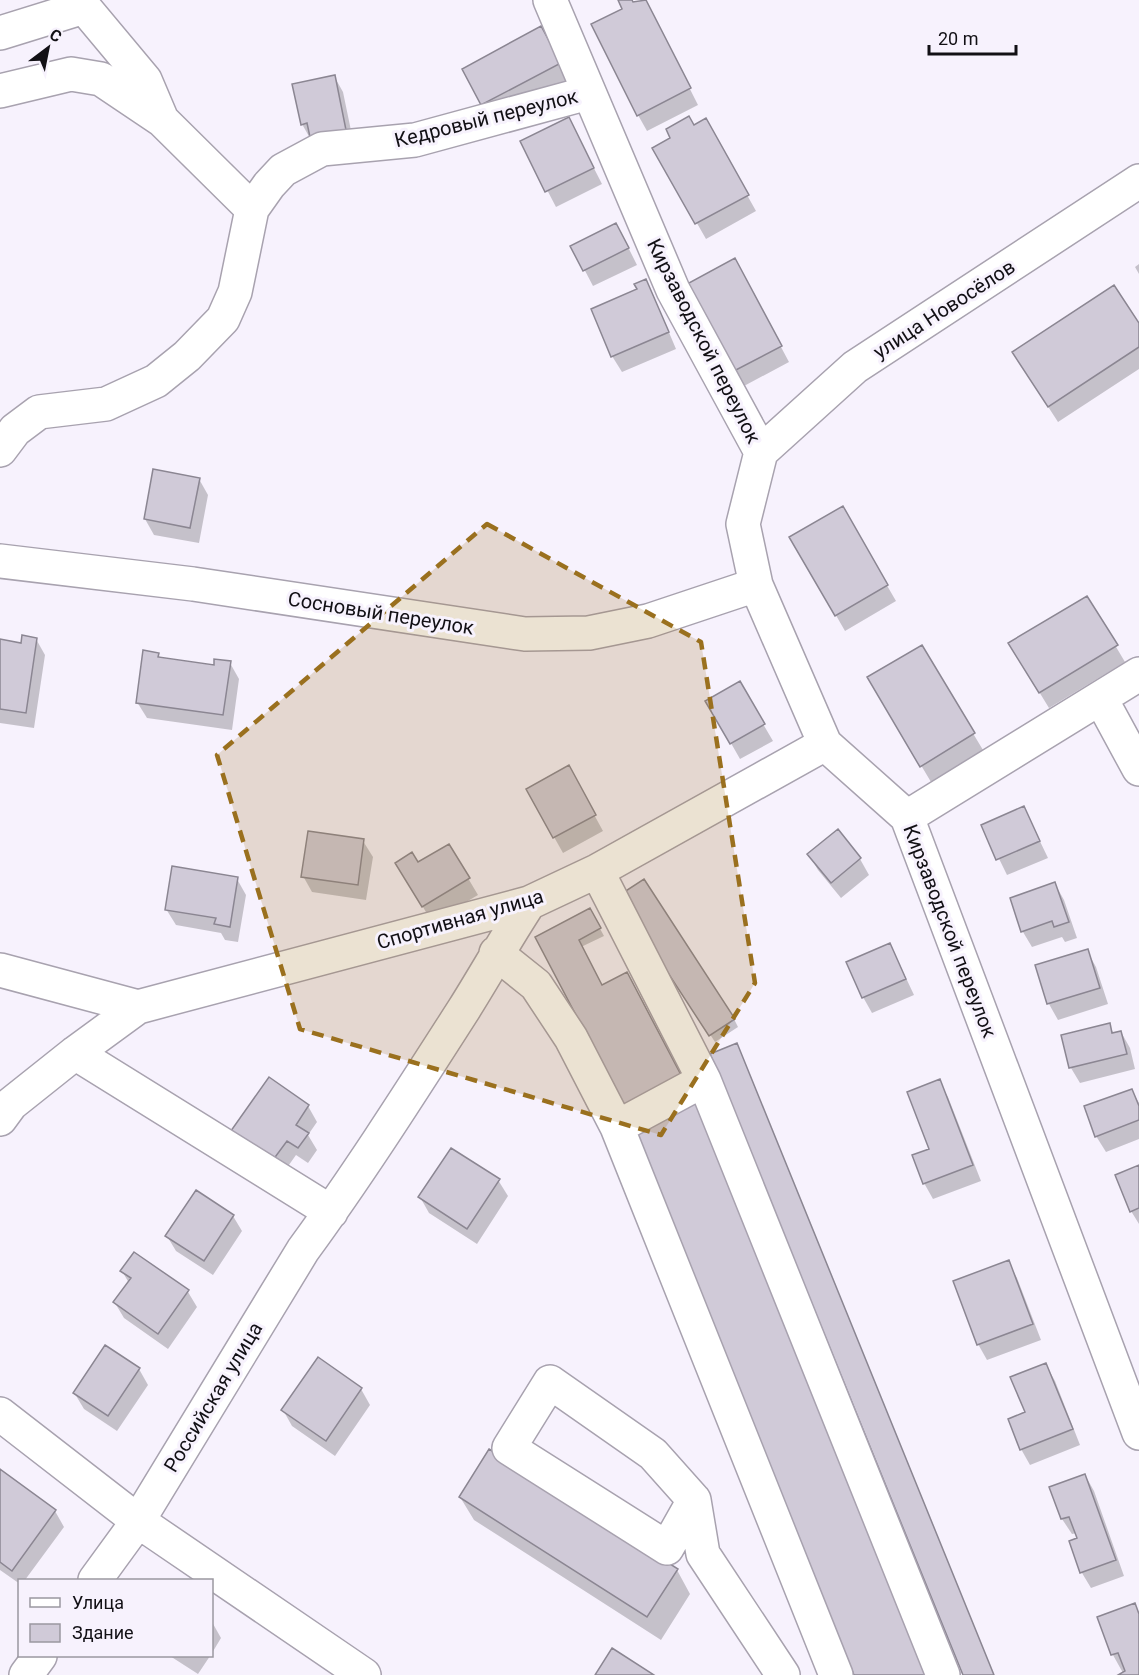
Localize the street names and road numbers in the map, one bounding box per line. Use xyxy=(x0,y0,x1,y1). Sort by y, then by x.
street label: Кедровый переулок xyxy=(392,84,580,152)
street label: Кирзаводской переулок xyxy=(642,235,766,447)
street label: улица Новосёлов xyxy=(869,254,1019,364)
street label: Сосновый переулок xyxy=(286,586,476,640)
street label: Кирзаводской переулок xyxy=(898,821,1002,1041)
street label: Спортивная улица xyxy=(374,884,546,954)
street label: Российская улица xyxy=(159,1318,267,1476)

